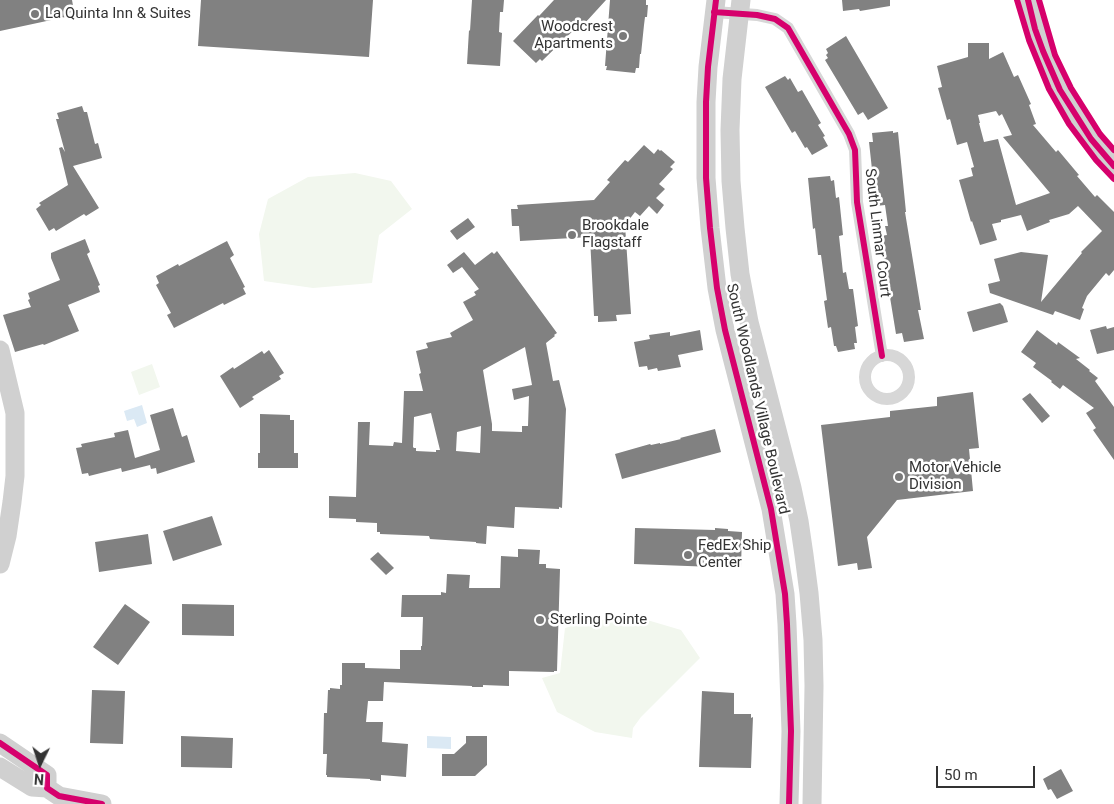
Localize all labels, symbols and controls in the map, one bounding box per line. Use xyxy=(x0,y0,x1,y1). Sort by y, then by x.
place label: La Quinta Inn & Suites xyxy=(45,5,191,23)
marker: La Quinta Inn & Suites xyxy=(29,8,41,20)
place label: Woodcrest Apartments xyxy=(534,18,613,53)
marker: Woodcrest Apartments xyxy=(617,30,629,42)
street label: South Linmar Court xyxy=(860,168,894,298)
place label: Brookdale Flagstaff xyxy=(582,217,649,252)
marker: Brookdale Flagstaff xyxy=(566,229,578,241)
street label: South Woodlands Village Boulevard xyxy=(722,282,792,516)
place label: Motor Vehicle Division xyxy=(909,459,1001,494)
marker: Motor Vehicle Division xyxy=(893,471,905,483)
place label: FedEx Ship Center xyxy=(698,537,771,572)
marker: FedEx Ship Center xyxy=(682,549,694,561)
place label: Sterling Pointe xyxy=(550,611,647,629)
marker: Sterling Pointe xyxy=(534,614,546,626)
north arrow xyxy=(15,739,65,789)
scale bar xyxy=(939,756,1038,788)
text: 50 m xyxy=(944,766,978,784)
text: N xyxy=(33,771,44,787)

